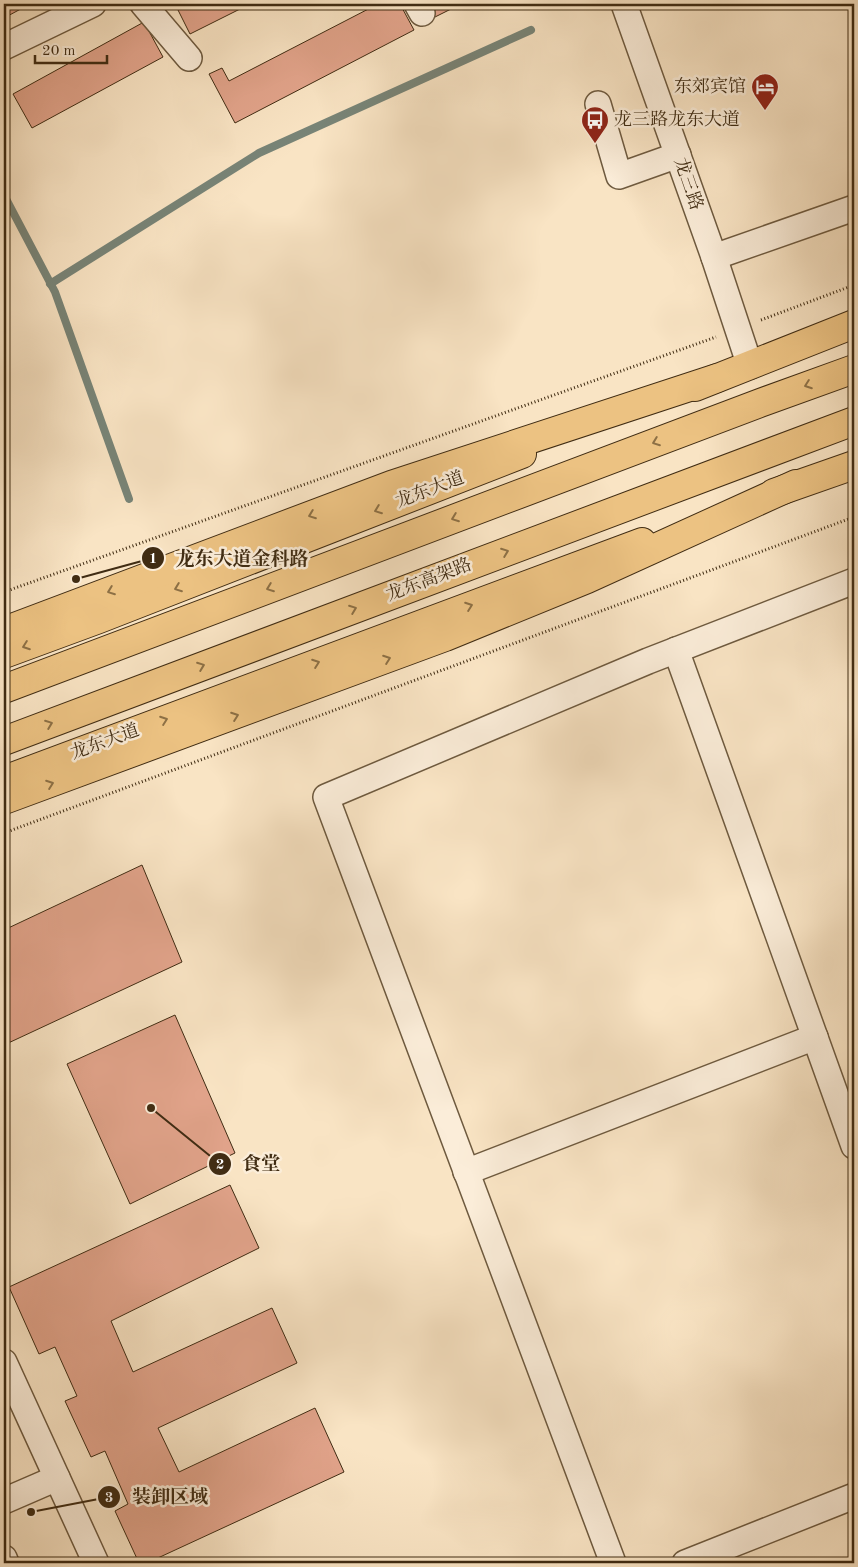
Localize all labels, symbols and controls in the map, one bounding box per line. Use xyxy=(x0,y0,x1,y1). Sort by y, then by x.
scale bar xyxy=(35,32,108,64)
text: 20 m xyxy=(42,44,76,59)
hotel icon: 东郊宾馆 xyxy=(750,72,780,111)
place label: 东郊宾馆 xyxy=(674,76,746,96)
bus stop icon: 龙三路龙东大道 xyxy=(580,105,610,144)
place label: 龙三路龙东大道 xyxy=(614,109,740,129)
street label: 龙三路 xyxy=(671,155,707,212)
one-way arrow xyxy=(805,379,813,389)
one-way arrow xyxy=(652,436,661,446)
street label: 龙东大道 xyxy=(392,467,467,511)
one-way arrow xyxy=(374,504,383,514)
one-way arrow xyxy=(308,509,317,519)
one-way arrow xyxy=(451,512,460,522)
callout: 龙东大道金科路 xyxy=(140,541,318,575)
one-way arrow xyxy=(501,547,509,557)
text: 龙东大道金科路 xyxy=(175,548,309,570)
text: 1 xyxy=(149,552,157,567)
street label: 龙东高架路 xyxy=(383,554,474,605)
one-way arrow xyxy=(174,582,183,592)
one-way arrow xyxy=(266,582,275,592)
one-way arrow xyxy=(107,585,116,595)
one-way arrow xyxy=(464,602,473,612)
one-way arrow xyxy=(349,605,357,615)
one-way arrow xyxy=(22,640,31,650)
one-way arrow xyxy=(383,655,391,665)
one-way arrow xyxy=(312,659,320,669)
one-way arrow xyxy=(197,662,205,672)
one-way arrow xyxy=(230,711,239,722)
one-way arrow xyxy=(159,716,168,726)
street label: 龙东大道 xyxy=(67,719,142,763)
one-way arrow xyxy=(45,720,53,730)
one-way arrow xyxy=(45,780,53,790)
callout: 食堂 xyxy=(207,1147,290,1181)
text: 食堂 xyxy=(242,1153,280,1175)
text: 2 xyxy=(216,1158,224,1173)
callout: 装卸区域 xyxy=(97,1480,218,1514)
text: 装卸区域 xyxy=(132,1486,208,1508)
text: 3 xyxy=(105,1491,113,1506)

